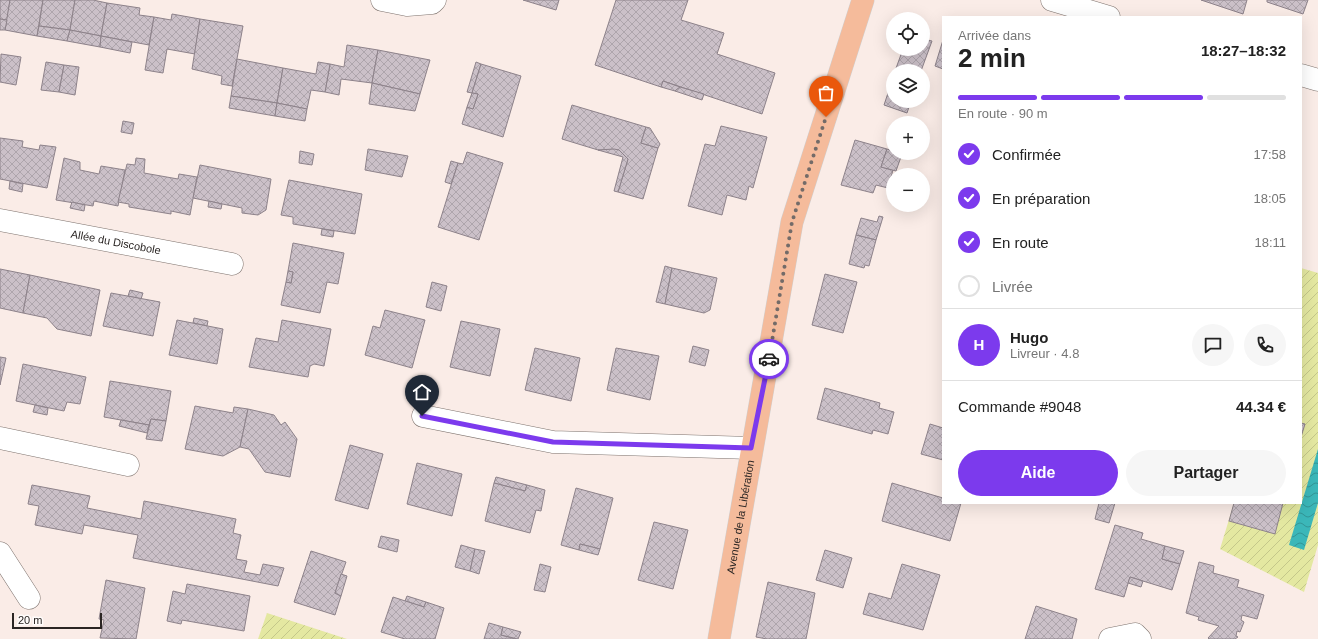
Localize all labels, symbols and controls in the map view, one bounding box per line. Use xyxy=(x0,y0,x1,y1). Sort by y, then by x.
map controls xyxy=(886,12,930,212)
button: locate xyxy=(886,12,930,56)
text: Arrivée dans xyxy=(958,28,1031,43)
text: 18:27–18:32 xyxy=(1201,42,1286,59)
text: 2 min xyxy=(958,43,1026,73)
button: layers xyxy=(886,64,930,108)
pin xyxy=(809,76,843,117)
icon: bag xyxy=(815,82,837,104)
text: En route · 90 m xyxy=(958,106,1048,121)
button: + xyxy=(886,116,930,160)
icon: check xyxy=(958,143,980,165)
text: Confirmée xyxy=(992,146,1061,163)
text: 17:58 xyxy=(1253,147,1286,162)
button: − xyxy=(886,168,930,212)
icon: check xyxy=(958,187,980,209)
text: En préparation xyxy=(992,190,1090,207)
text: 18:05 xyxy=(1253,191,1286,206)
street label: Allée du Discobole xyxy=(70,228,162,256)
icon: check xyxy=(958,231,980,253)
text: En route xyxy=(992,234,1049,251)
text: 18:11 xyxy=(1254,235,1286,250)
text: Livrée xyxy=(992,278,1033,295)
button: chat xyxy=(1192,324,1234,366)
button: phone xyxy=(1244,324,1286,366)
text: Hugo xyxy=(1010,329,1048,346)
text: H xyxy=(974,336,984,353)
courier xyxy=(749,339,789,379)
text: Livreur · 4.8 xyxy=(1010,346,1079,361)
icon: car xyxy=(758,348,780,370)
pin xyxy=(405,375,439,416)
icon: home xyxy=(411,381,433,403)
text: Commande #9048 xyxy=(958,398,1081,415)
text: 44.34 € xyxy=(1236,398,1286,415)
button: Aide xyxy=(958,450,1118,496)
button: Partager xyxy=(1126,450,1286,496)
street label: Avenue de la Libération xyxy=(725,459,756,575)
scale bar xyxy=(12,611,102,630)
text: 20 m xyxy=(18,614,42,626)

